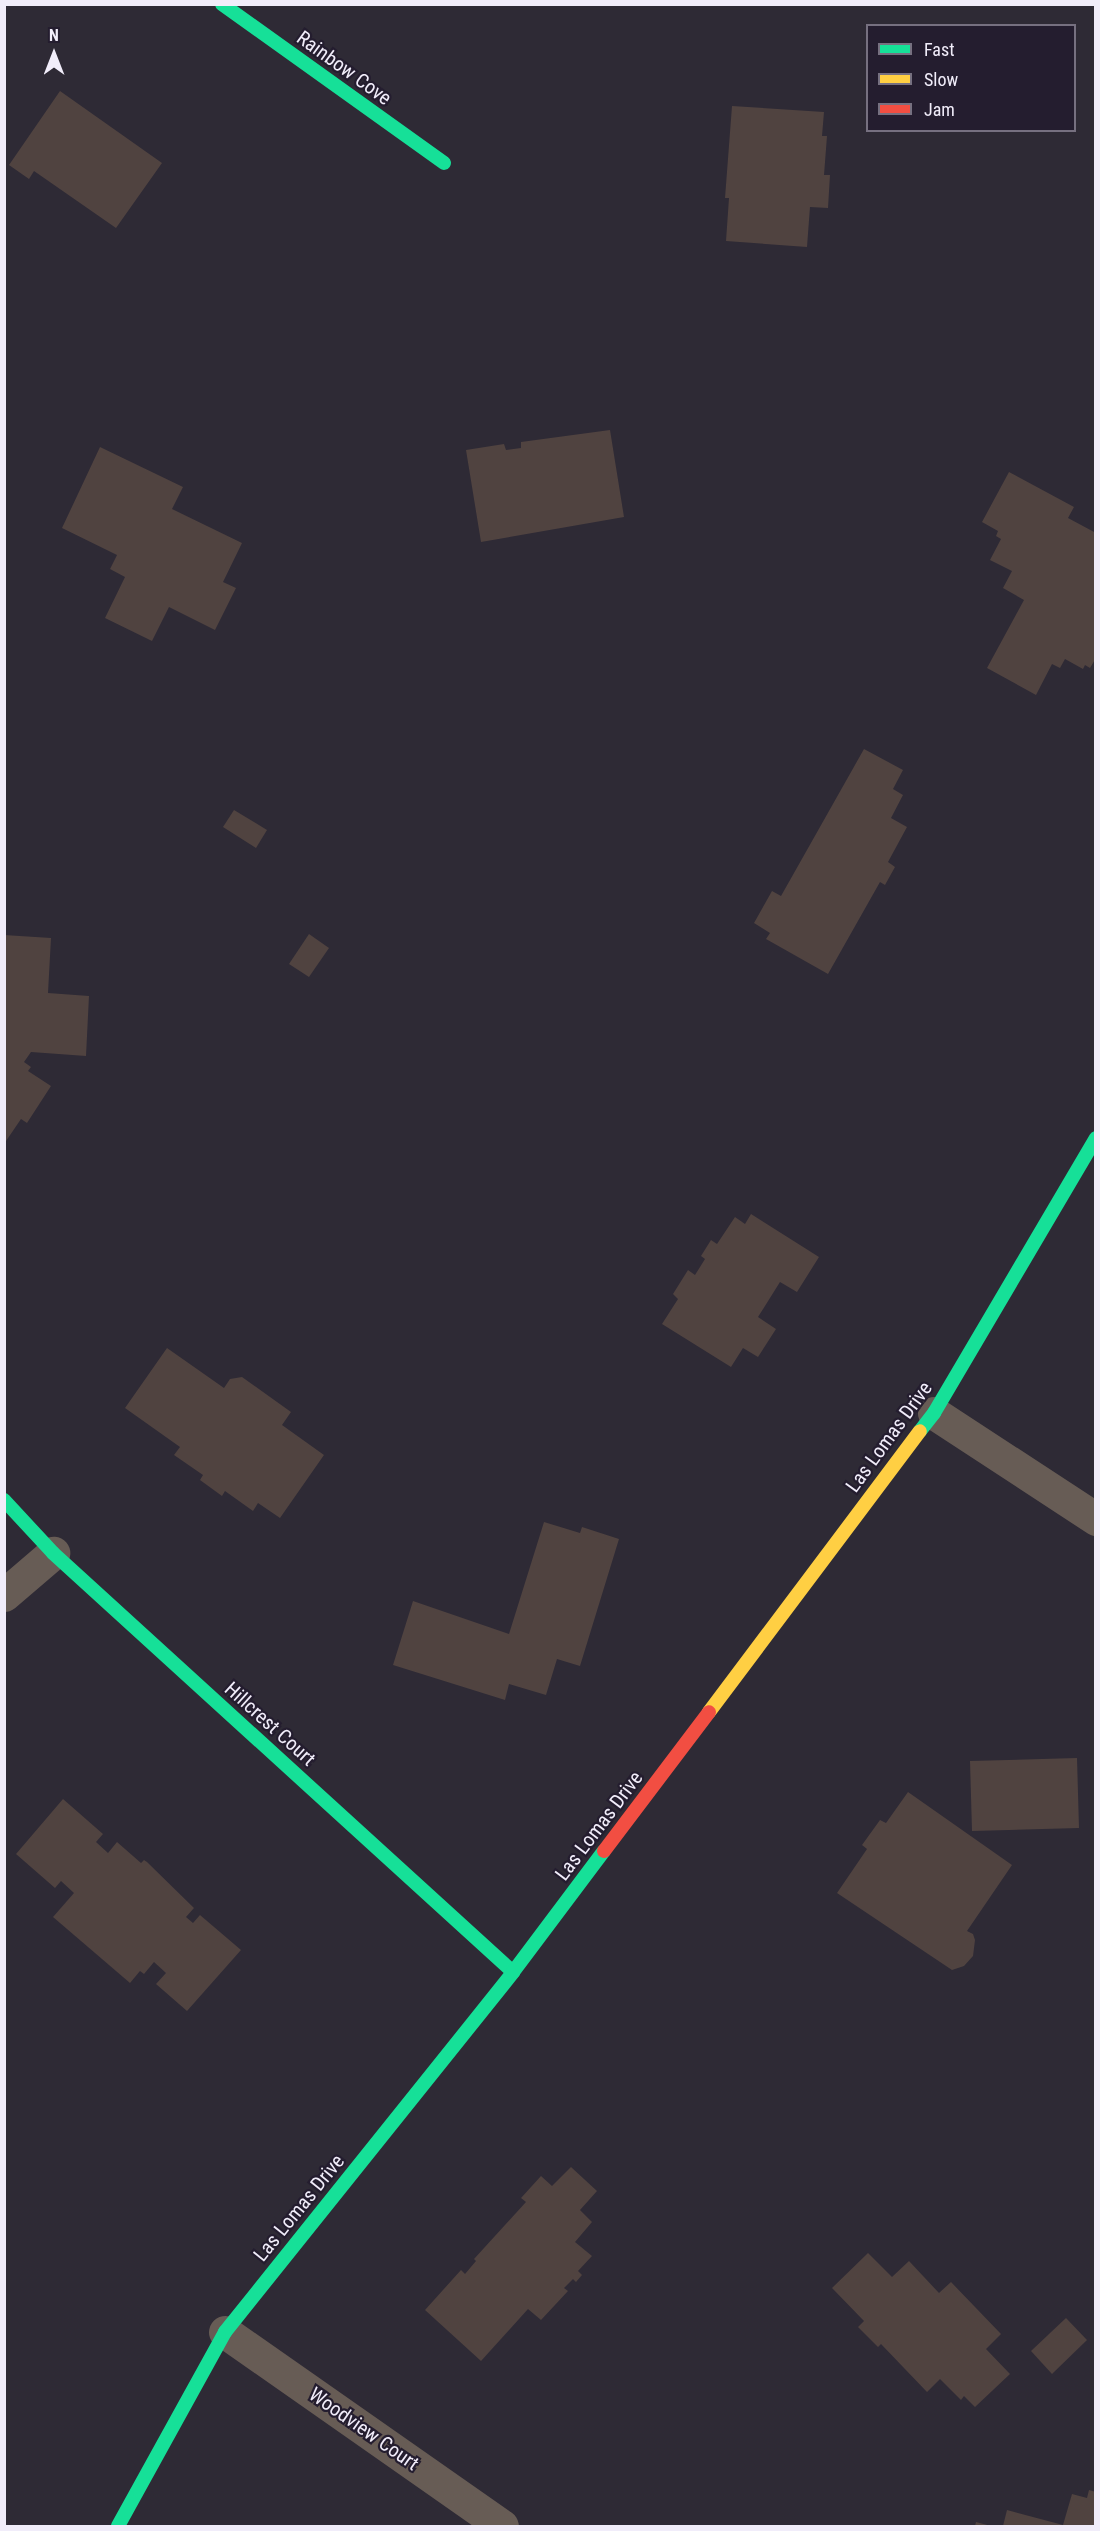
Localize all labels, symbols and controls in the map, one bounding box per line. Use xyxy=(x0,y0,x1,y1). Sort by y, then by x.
north arrow xyxy=(24,24,84,84)
legend xyxy=(866,24,1076,132)
text: N xyxy=(49,26,59,45)
street label: Rainbow Cove xyxy=(292,26,396,110)
text: Fast xyxy=(924,39,955,60)
text: Slow xyxy=(924,69,958,90)
text: Jam xyxy=(924,99,955,120)
street label: Las Lomas Drive xyxy=(841,1377,937,1497)
street label: Hillcrest Court xyxy=(220,1677,320,1771)
street label: Las Lomas Drive xyxy=(550,1767,648,1885)
street label: Las Lomas Drive xyxy=(249,2150,349,2266)
street label: Woodview Court xyxy=(304,2382,424,2476)

